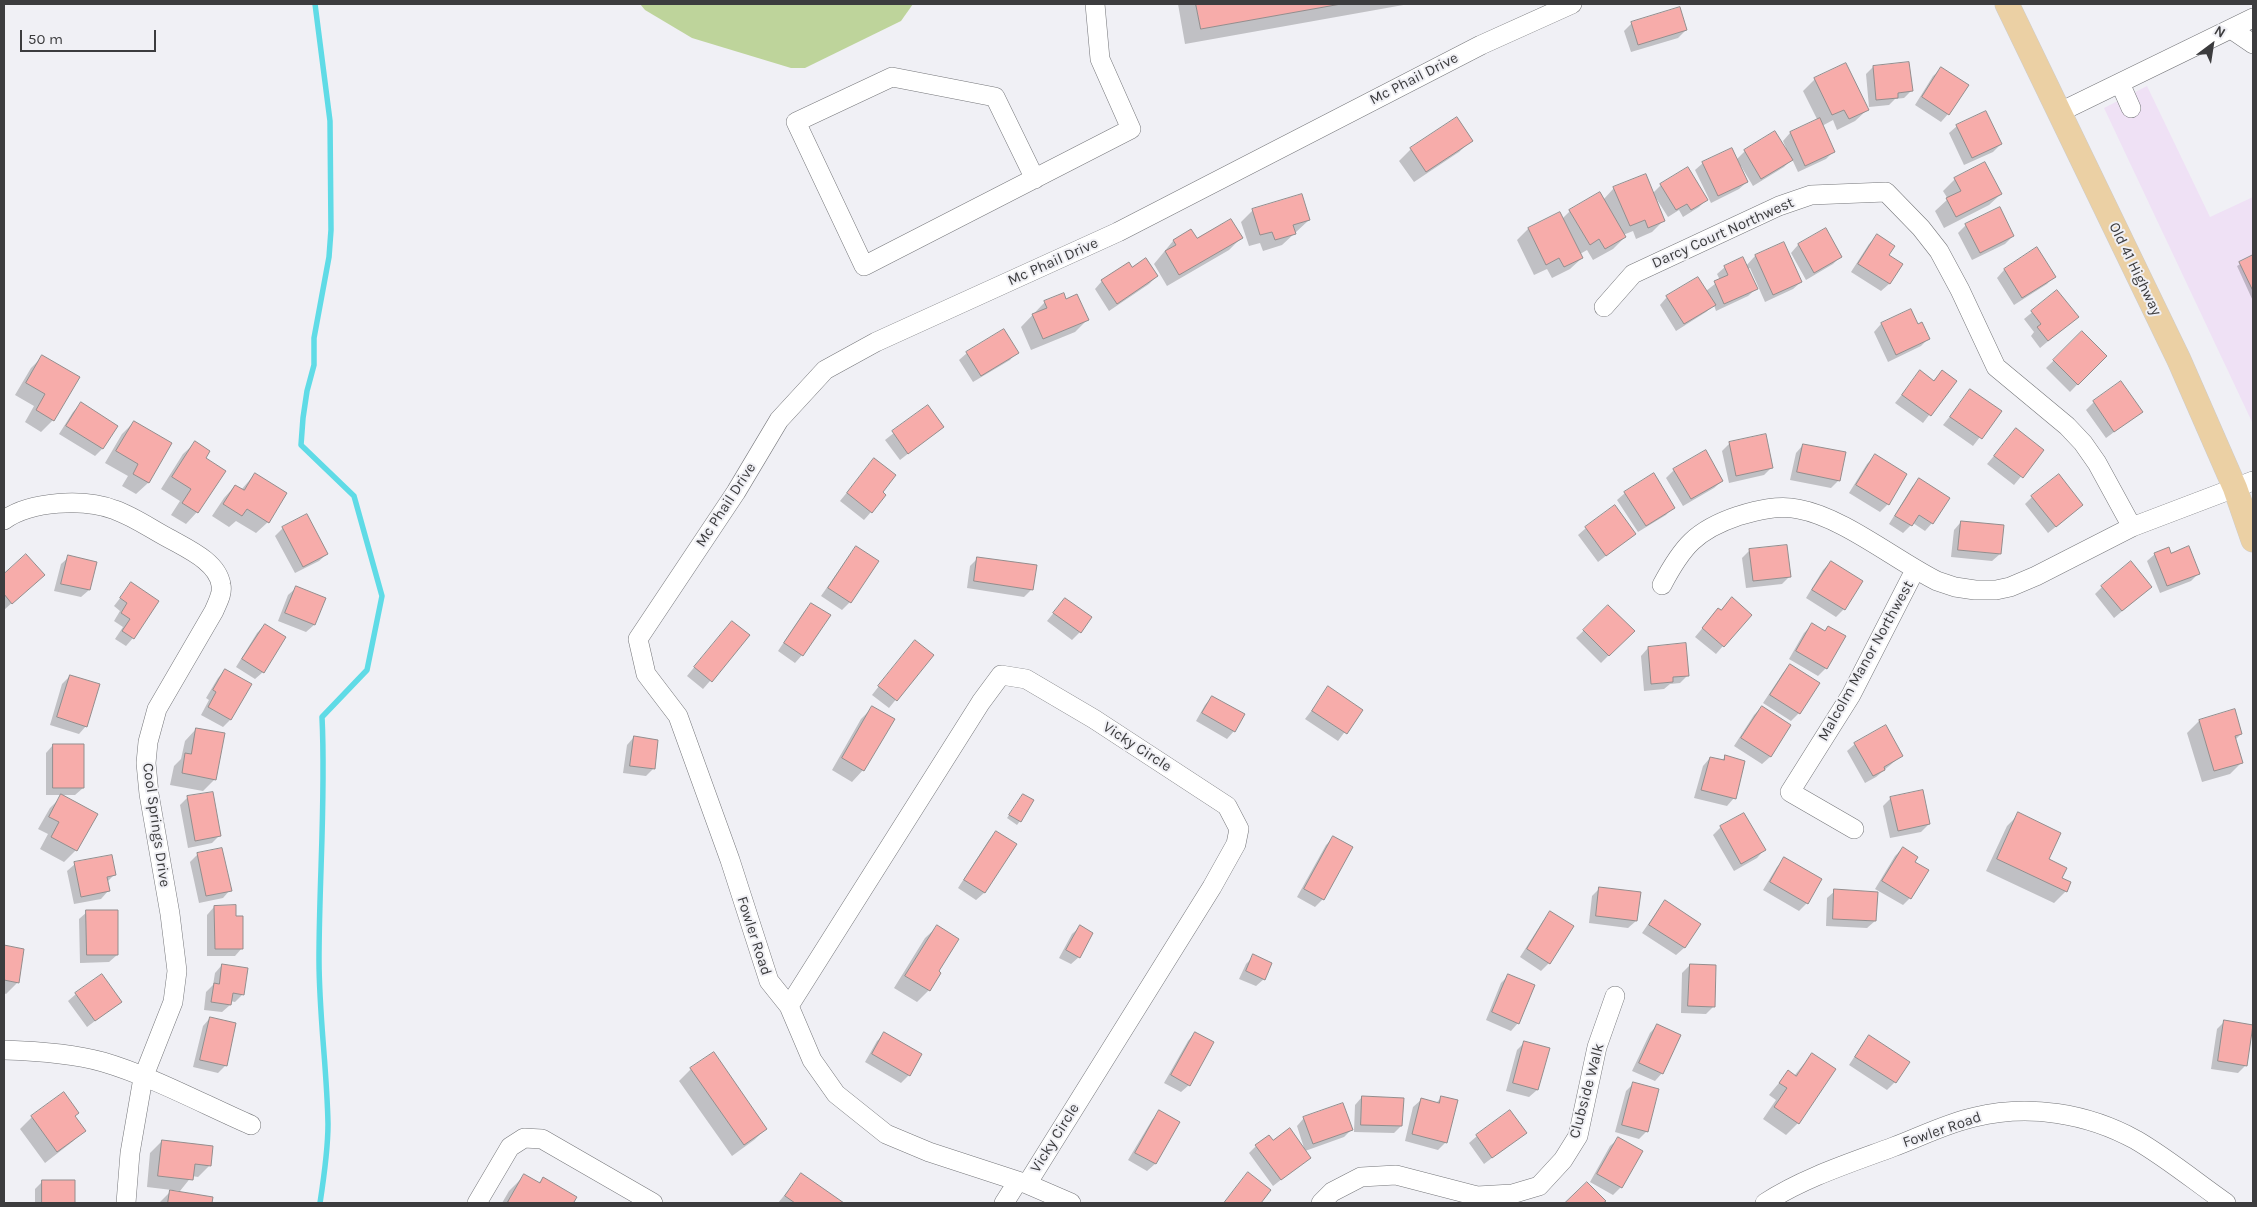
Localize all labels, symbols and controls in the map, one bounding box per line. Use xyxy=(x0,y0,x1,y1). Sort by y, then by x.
scale bar xyxy=(22,20,159,52)
north arrow xyxy=(2187,20,2237,70)
text: N xyxy=(2211,22,2229,42)
text: 50 m xyxy=(28,30,63,48)
street label: Mc Phail Drive xyxy=(1367,49,1461,109)
street label: Darcy Court Northwest xyxy=(1649,194,1797,272)
street label: Old 41 Highway xyxy=(2105,220,2165,318)
street label: Mc Phail Drive xyxy=(1005,234,1101,290)
street label: Mc Phail Drive xyxy=(692,459,760,551)
street label: Malcolm Manor Northwest xyxy=(1814,578,1918,744)
street label: Vicky Circle xyxy=(1099,718,1175,776)
street label: Cool Springs Drive xyxy=(138,762,174,888)
street label: Fowler Road xyxy=(733,894,775,978)
street label: Clubside Walk xyxy=(1566,1041,1608,1141)
street label: Vicky Circle xyxy=(1027,1100,1083,1176)
street label: Fowler Road xyxy=(1900,1108,1984,1152)

